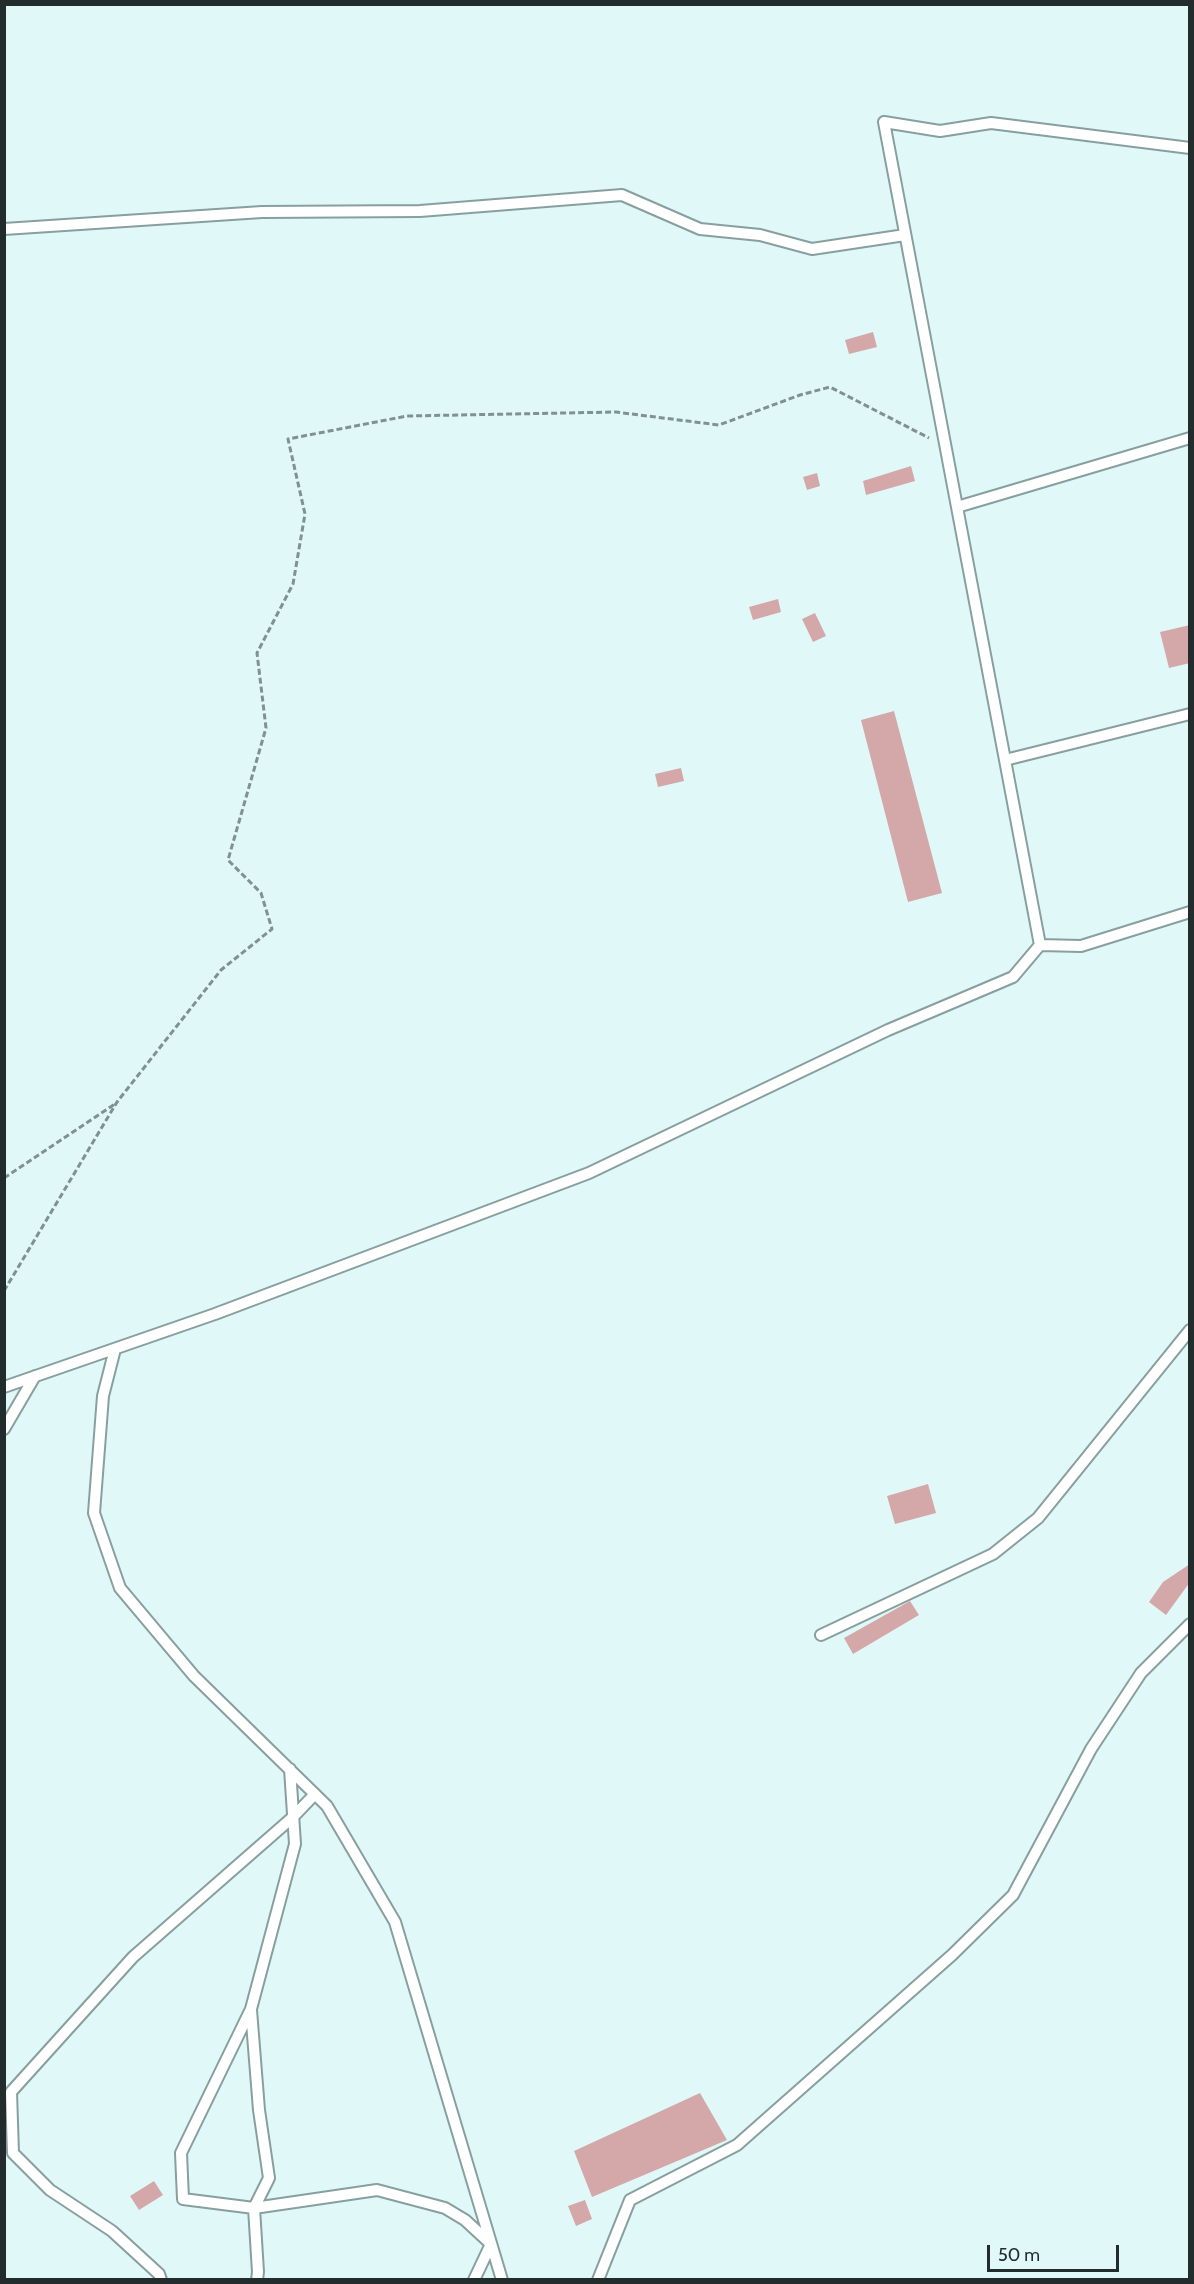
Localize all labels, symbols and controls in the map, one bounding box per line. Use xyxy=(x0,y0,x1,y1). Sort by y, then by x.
scale bar xyxy=(990,2233,1122,2271)
text: 50 m xyxy=(998,2244,1040,2266)

